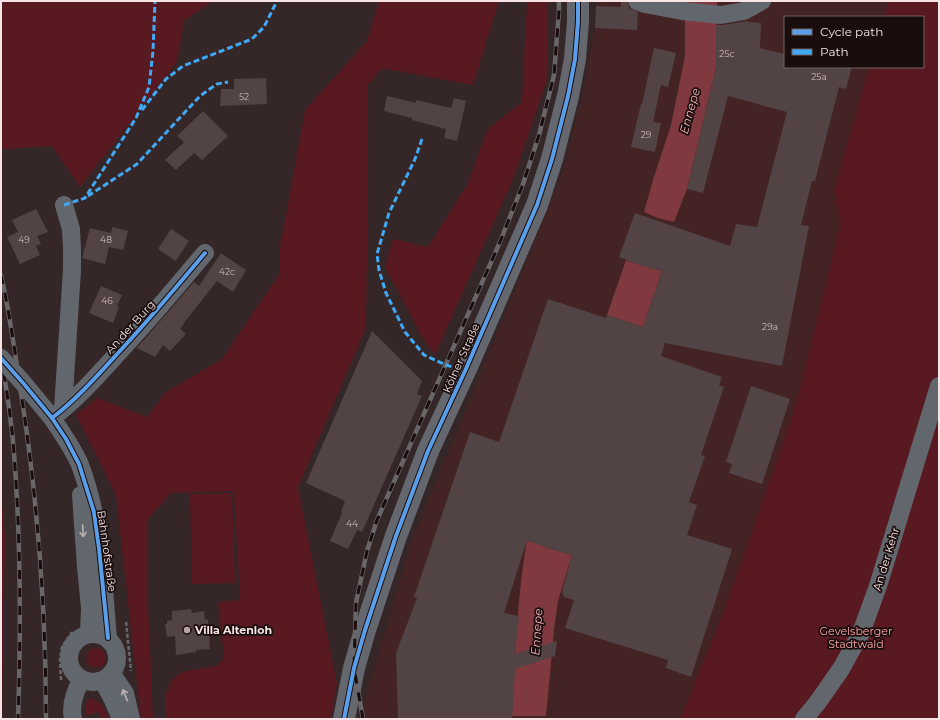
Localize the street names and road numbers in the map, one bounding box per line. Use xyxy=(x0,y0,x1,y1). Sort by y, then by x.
street label: An der Burg xyxy=(102,297,158,357)
street label: Kölner Straße xyxy=(439,321,483,395)
street label: Bahnhofstraße xyxy=(94,509,120,593)
street label: An der Kehr xyxy=(870,526,902,592)

